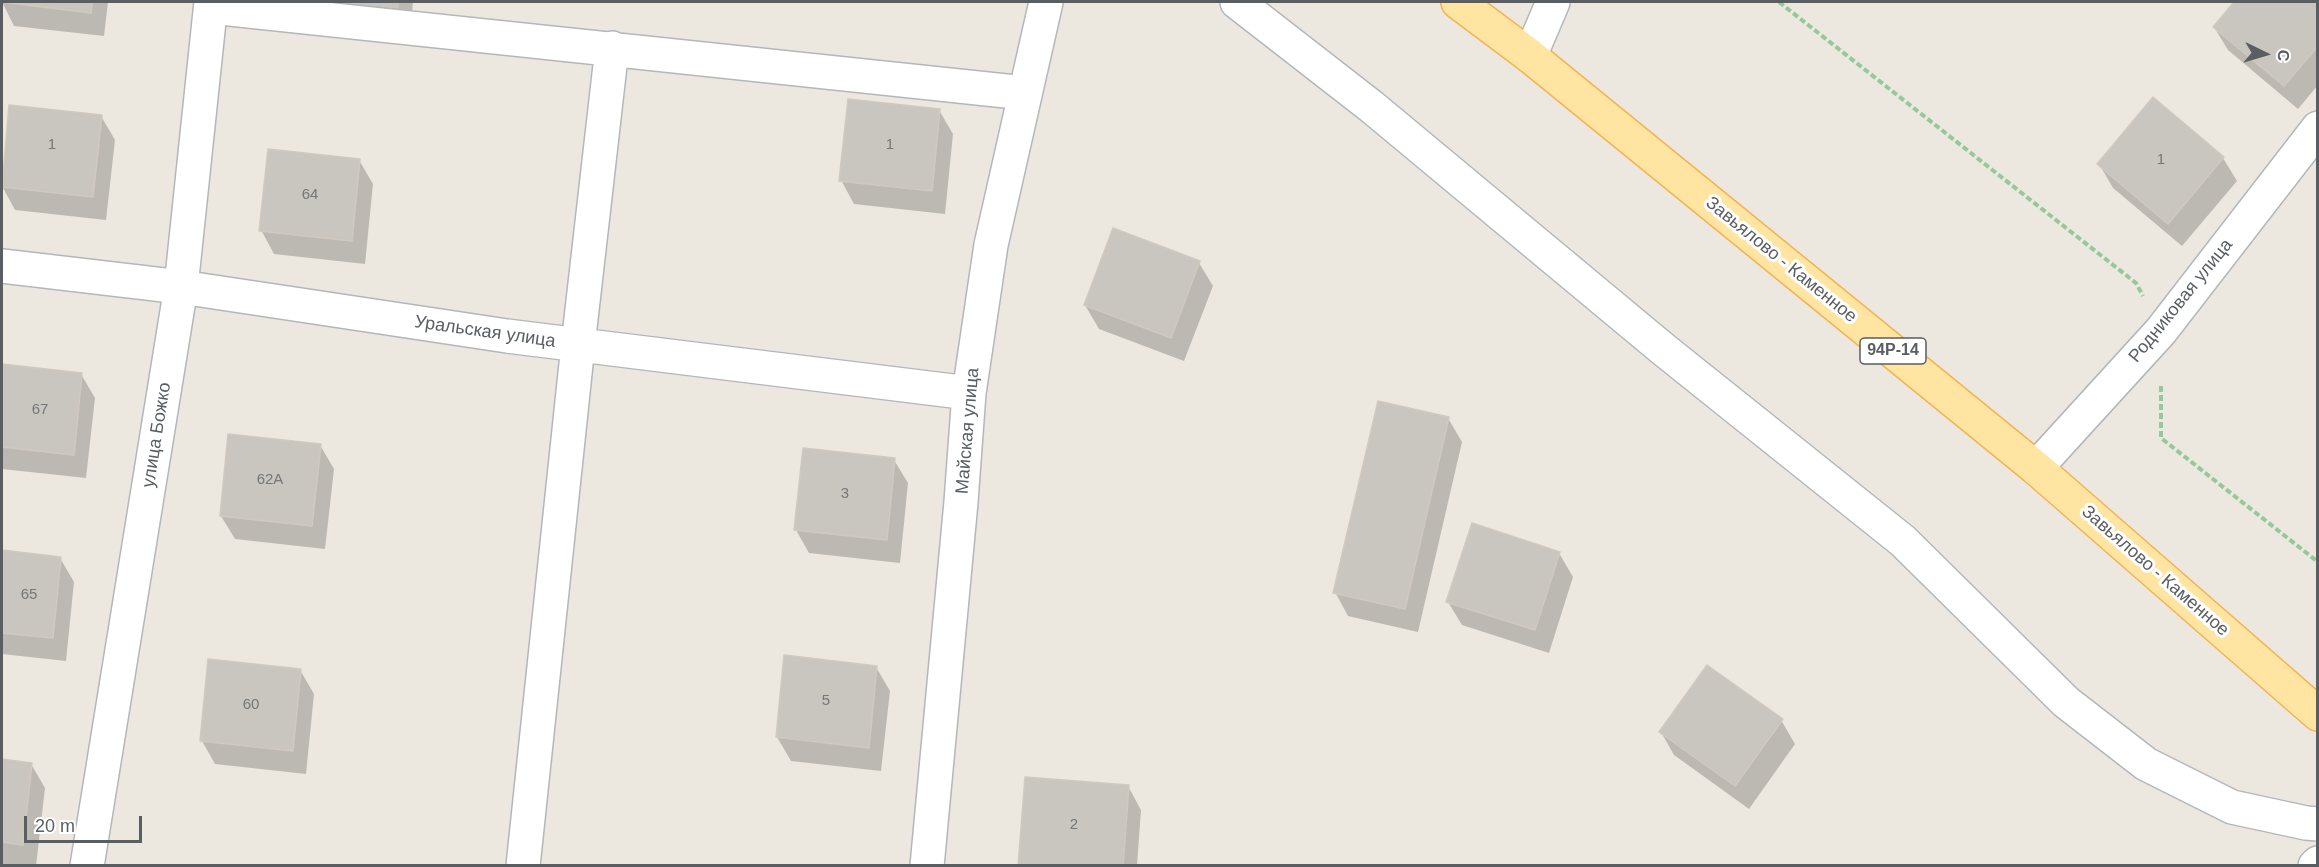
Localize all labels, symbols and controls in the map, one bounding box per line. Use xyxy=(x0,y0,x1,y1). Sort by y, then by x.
north arrow xyxy=(2235,24,2295,84)
text: С xyxy=(2274,49,2292,62)
house number: 1 xyxy=(48,136,56,154)
house number: 1 xyxy=(886,136,894,154)
house number: 1 xyxy=(2157,151,2165,169)
house number: 64 xyxy=(302,186,318,204)
street label: Завьялово - Каменное xyxy=(1701,192,1861,328)
street label: Родниковая улица xyxy=(2124,235,2238,367)
street label: Уральская улица xyxy=(413,311,557,353)
road number: 94Р-14 xyxy=(1860,338,1926,364)
street label: Майская улица xyxy=(952,367,984,495)
street label: улица Божко xyxy=(138,381,176,489)
house number: 67 xyxy=(32,401,48,419)
house number: 62А xyxy=(257,471,283,489)
house number: 3 xyxy=(841,485,849,503)
street label: Завьялово - Каменное xyxy=(2077,501,2233,641)
house number: 65 xyxy=(21,586,37,604)
house number: 5 xyxy=(822,692,830,710)
house number: 60 xyxy=(243,696,259,714)
scale bar xyxy=(27,804,146,842)
text: 20 m xyxy=(35,816,75,836)
house number: 2 xyxy=(1070,816,1078,834)

